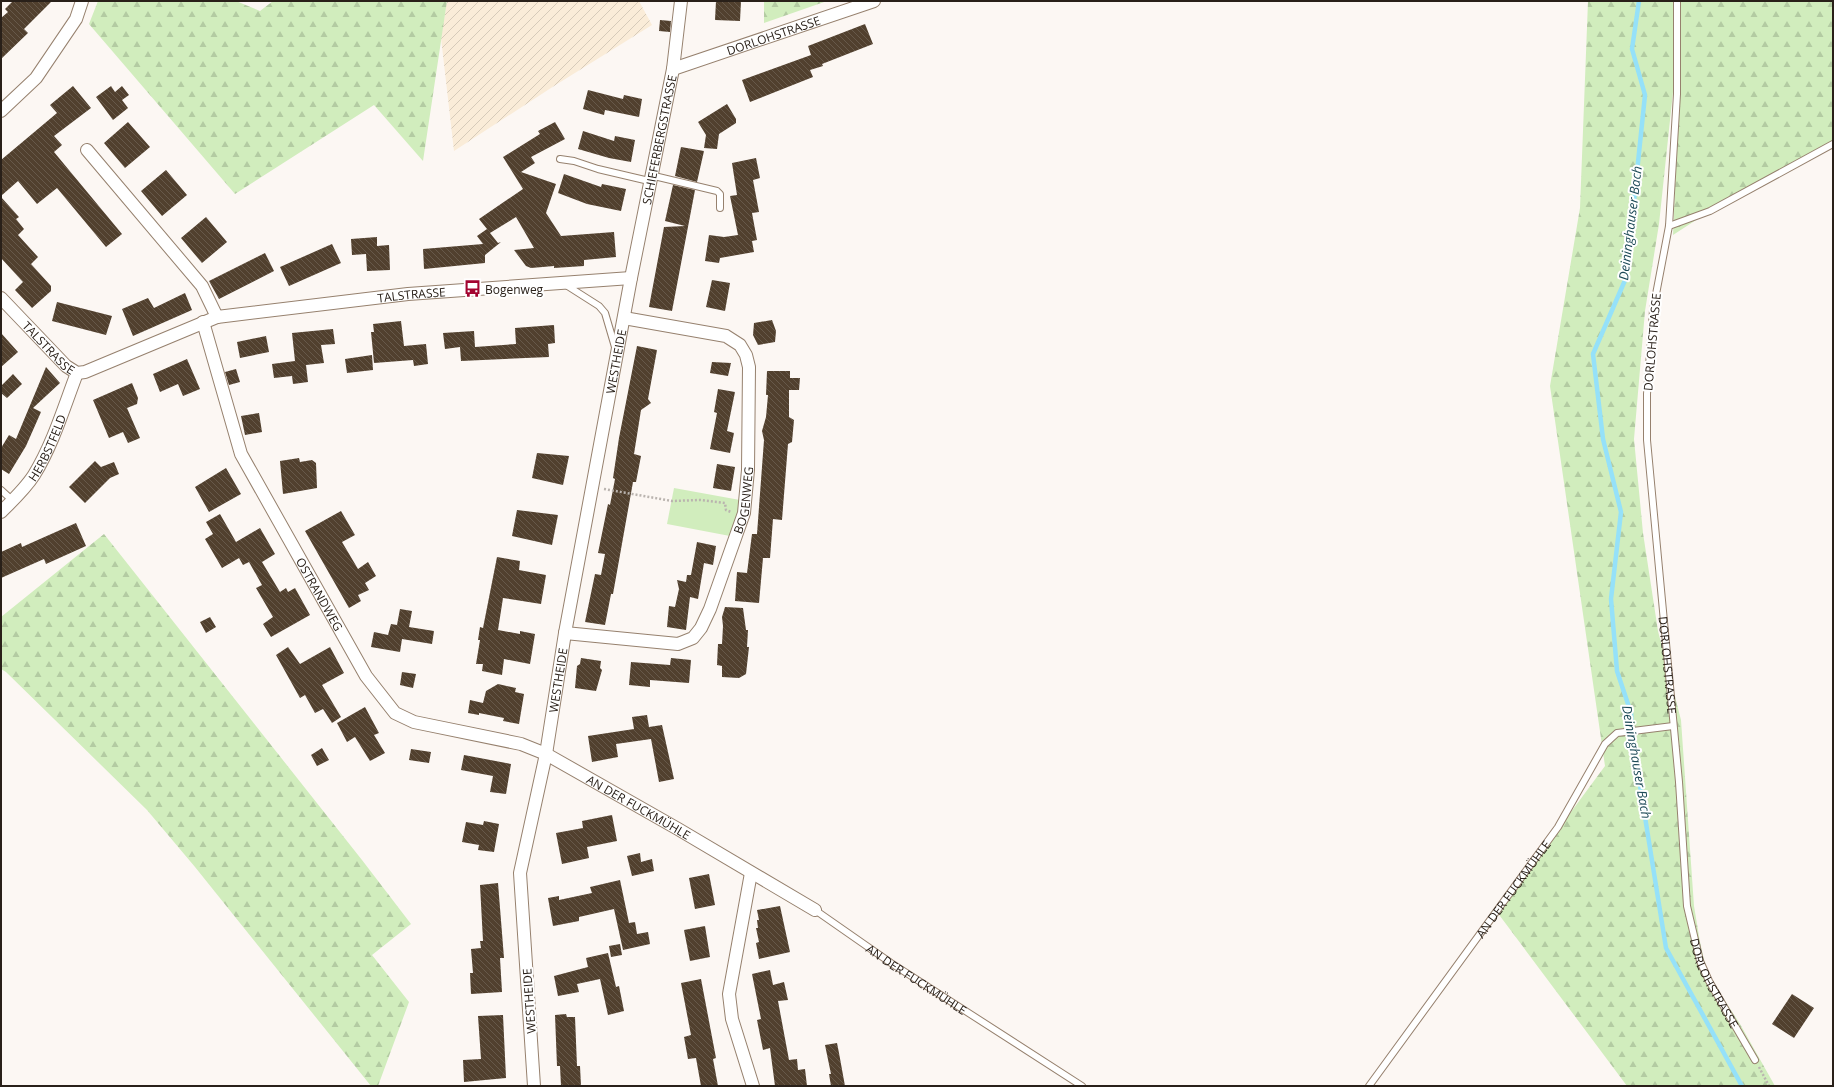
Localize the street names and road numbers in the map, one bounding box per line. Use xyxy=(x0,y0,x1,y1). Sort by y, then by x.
street label: DORLOHSTRASSE xyxy=(724,11,823,59)
street label: SCHIEFERBERGSTRASSE xyxy=(637,73,680,206)
street label: TALSTRASSE xyxy=(376,283,446,306)
street label: DORLOHSTRASSE xyxy=(1639,292,1665,392)
street label: TALSTRASSE xyxy=(19,317,78,378)
street label: WESTHEIDE xyxy=(601,328,630,395)
street label: HERBSTFELD xyxy=(24,412,70,484)
street label: BOGENWEG xyxy=(729,466,757,536)
street label: OSTRANDWEG xyxy=(292,554,347,634)
street label: DORLOHSTRASSE xyxy=(1655,615,1681,715)
street label: WESTHEIDE xyxy=(544,647,571,714)
street label: AN DER FUCKMÜHLE xyxy=(584,770,694,843)
street label: AN DER FUCKMÜHLE xyxy=(1472,837,1554,941)
street label: DORLOHSTRASSE xyxy=(1686,936,1743,1031)
street label: AN DER FUCKMÜHLE xyxy=(863,940,970,1018)
street label: WESTHEIDE xyxy=(518,968,540,1034)

